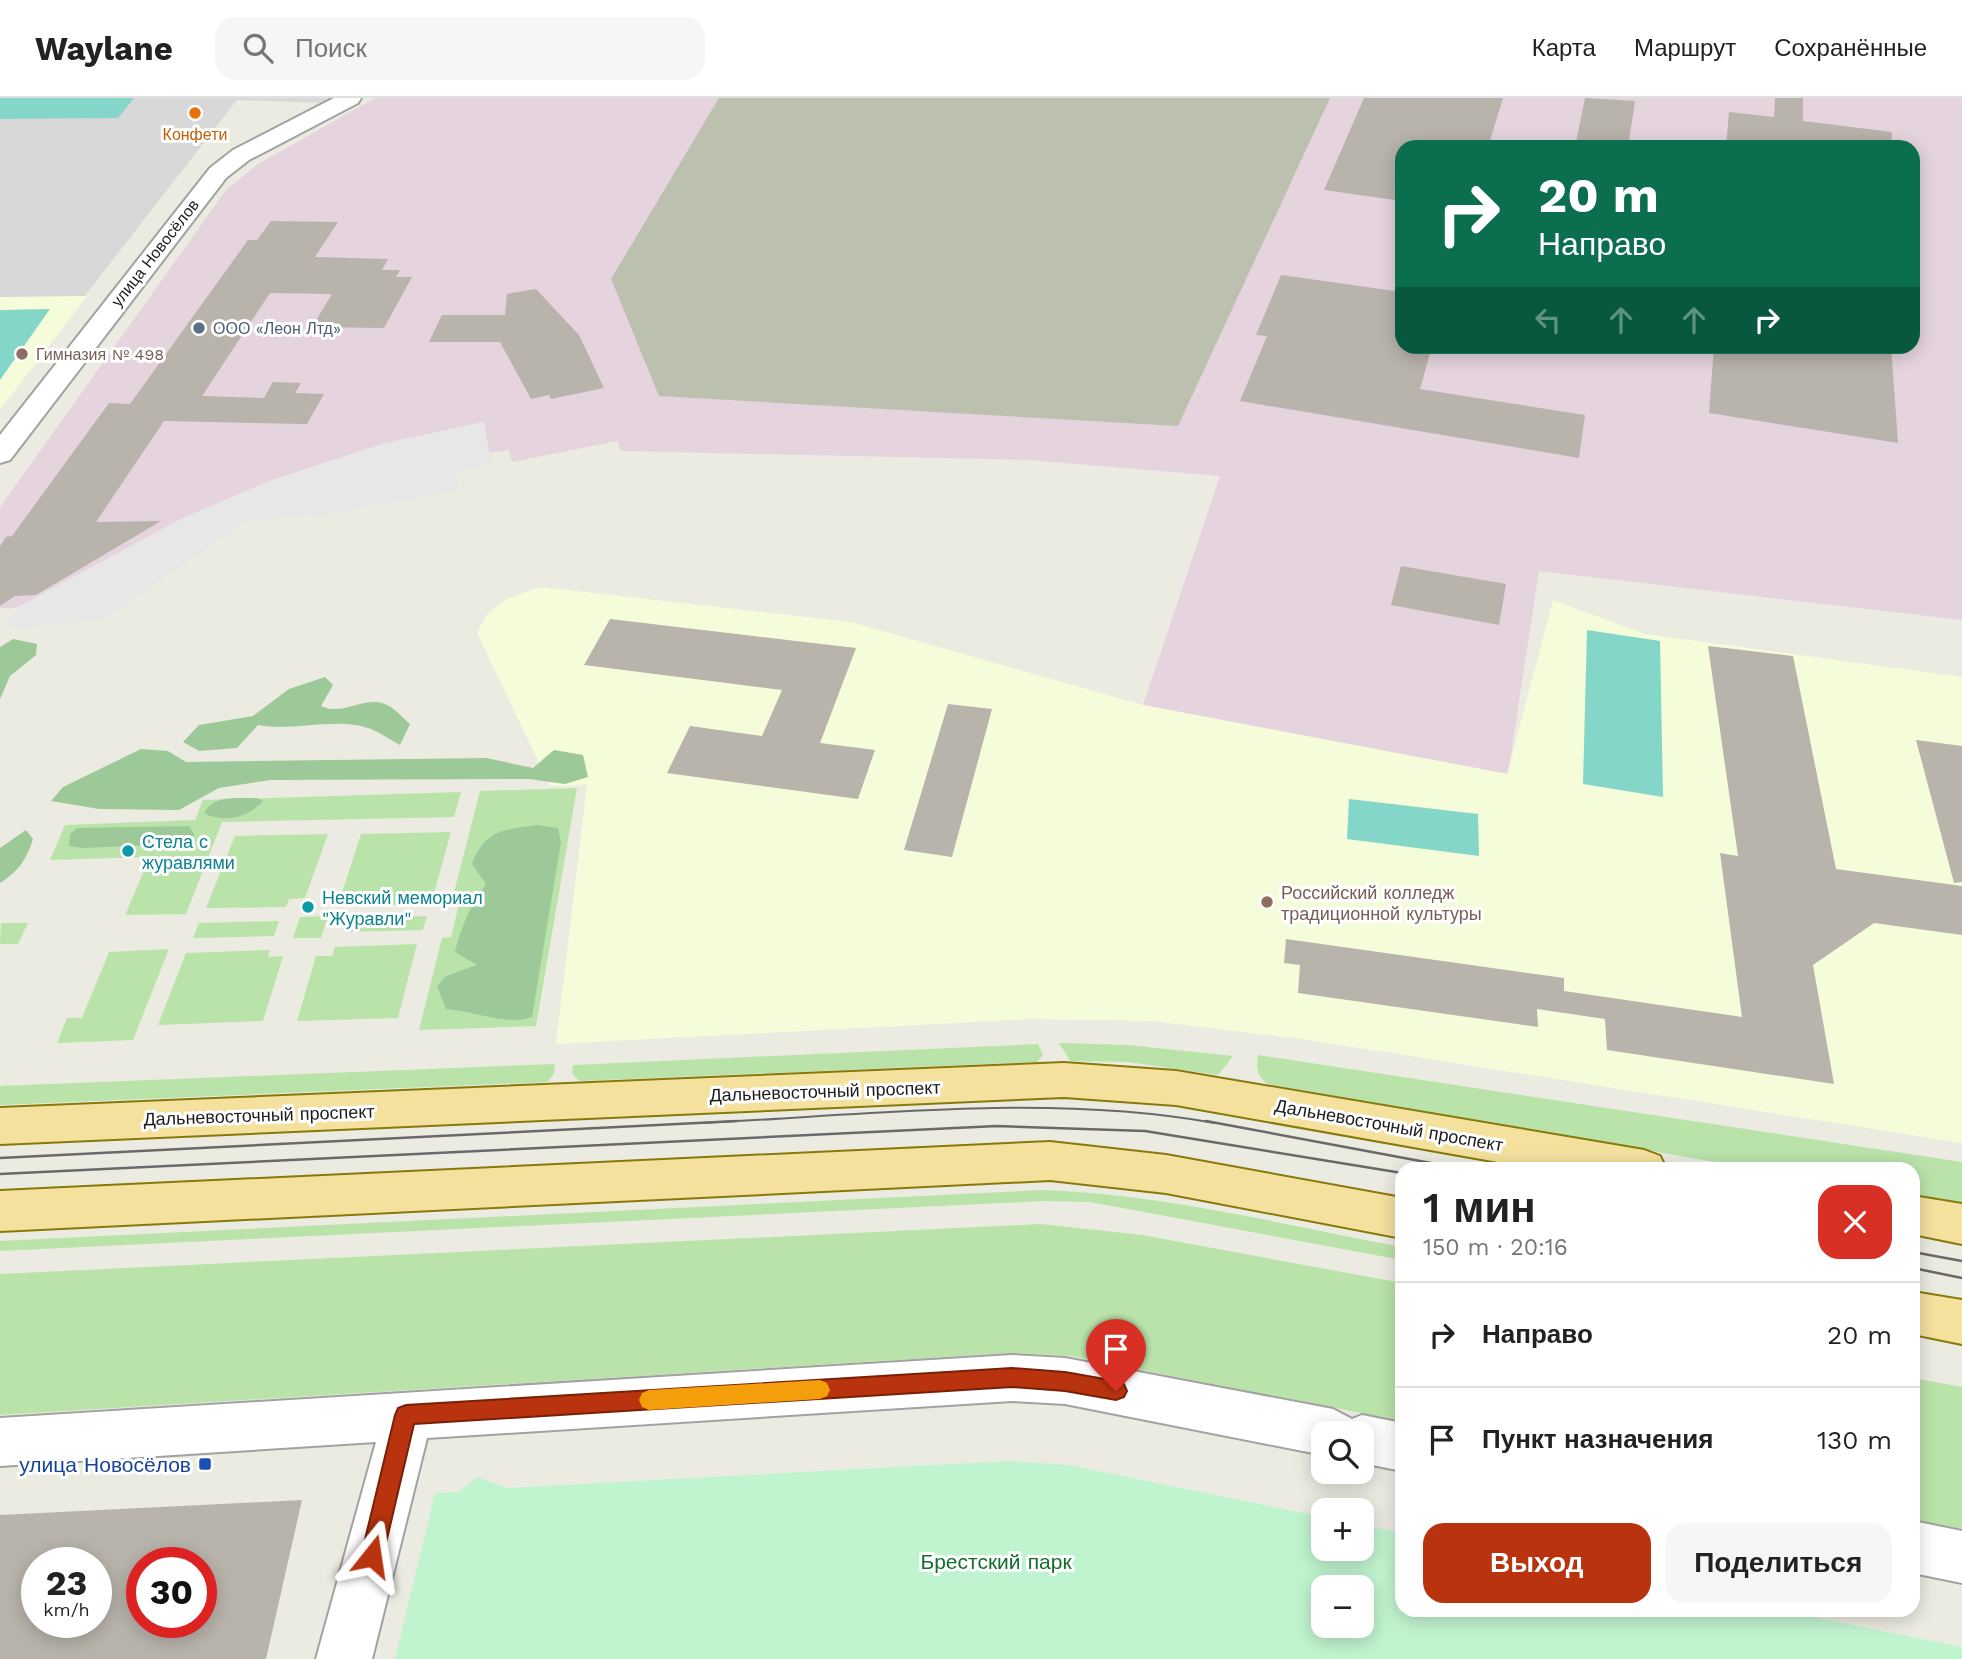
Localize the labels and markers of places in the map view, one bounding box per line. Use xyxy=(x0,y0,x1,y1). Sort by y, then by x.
marker: Конфети xyxy=(187,105,203,121)
place label: Конфети xyxy=(163,125,227,144)
place label: ООО «Леон Лтд» xyxy=(213,319,341,338)
marker: ООО «Леон Лтд» xyxy=(191,320,207,336)
place label: Гимназия № 498 xyxy=(36,345,164,364)
marker: Гимназия № 498 xyxy=(14,346,30,362)
place label: Стела с журавлями xyxy=(142,831,235,873)
marker: Стела с журавлями xyxy=(120,843,136,859)
place label: Российский колледж традиционной культуры xyxy=(1281,882,1482,924)
place label: Невский мемориал "Журавли" xyxy=(322,887,483,929)
marker: Российский колледж традиционной культуры xyxy=(1259,894,1275,910)
marker: Невский мемориал "Журавли" xyxy=(300,899,316,915)
pin xyxy=(1086,1319,1146,1391)
place label: улица Новосёлов xyxy=(19,1452,191,1477)
marker: улица Новосёлов xyxy=(197,1456,213,1472)

